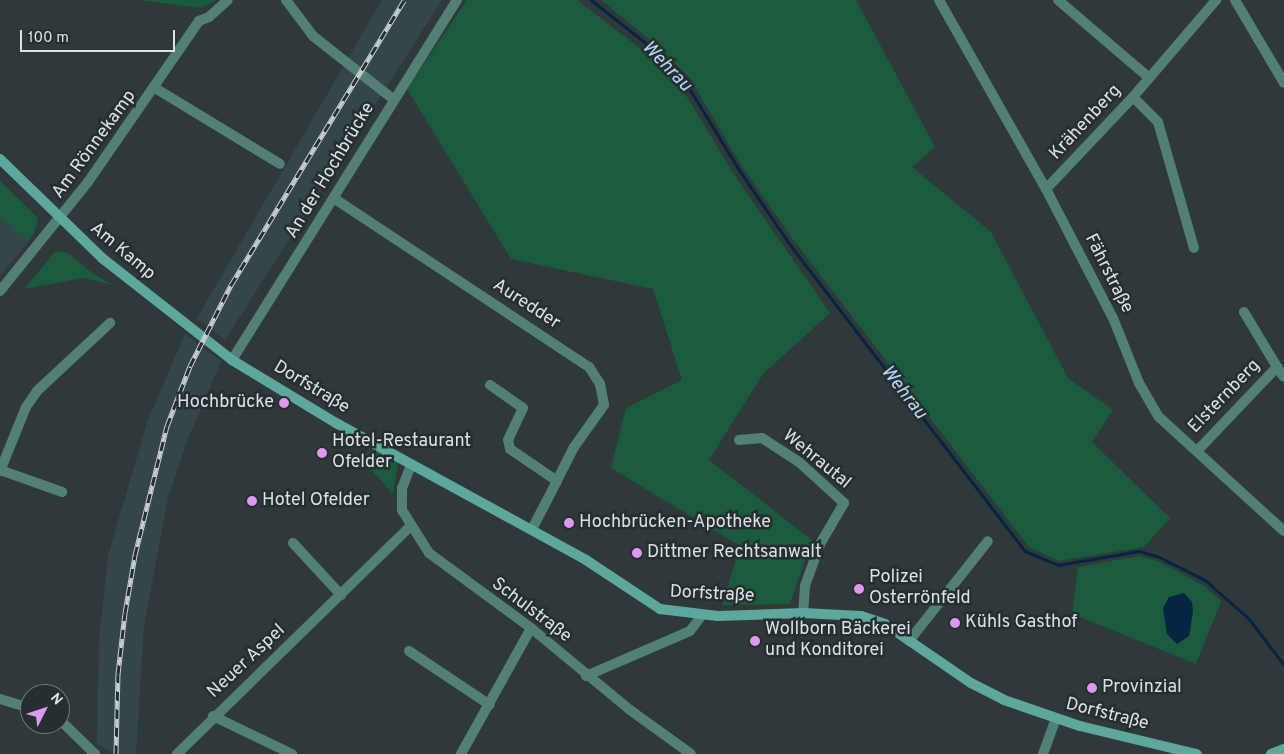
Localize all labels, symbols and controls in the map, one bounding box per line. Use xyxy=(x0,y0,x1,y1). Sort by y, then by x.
scale bar xyxy=(22,20,178,52)
text: 100 m xyxy=(28,29,69,48)
water label: Wehrau xyxy=(636,37,696,97)
street label: Krähenberg xyxy=(1046,81,1126,165)
street label: Am Rönnekamp xyxy=(48,87,142,203)
street label: An der Hochbrücke xyxy=(282,99,380,243)
street label: Am Kamp xyxy=(85,218,159,286)
street label: Fährstraße xyxy=(1079,231,1137,317)
street label: Auredder xyxy=(488,275,564,335)
street label: Elsternberg xyxy=(1184,356,1266,438)
street label: Dorfstraße xyxy=(269,357,353,419)
water label: Wehrau xyxy=(875,362,931,424)
place label: Hochbrücke xyxy=(177,392,274,414)
marker: Hochbrücke xyxy=(278,397,290,409)
street label: Wehrautal xyxy=(777,426,855,494)
place label: Hotel-Restaurant Ofelder xyxy=(332,432,471,474)
marker: Hotel-Restaurant Ofelder xyxy=(316,447,328,459)
place label: Hotel Ofelder xyxy=(262,490,370,512)
marker: Hotel Ofelder xyxy=(246,495,258,507)
place label: Hochbrücken-Apotheke xyxy=(579,512,771,534)
marker: Hochbrücken-Apotheke xyxy=(563,517,575,529)
place label: Dittmer Rechtsanwalt xyxy=(647,542,822,564)
marker: Dittmer Rechtsanwalt xyxy=(631,547,643,559)
place label: Polizei Osterrönfeld xyxy=(869,568,971,610)
street label: Schulstraße xyxy=(487,574,575,648)
street label: Dorfstraße xyxy=(669,582,755,608)
marker: Polizei Osterrönfeld xyxy=(853,583,865,595)
place label: Kühls Gasthof xyxy=(965,612,1077,634)
marker: Kühls Gasthof xyxy=(949,617,961,629)
street label: Neuer Aspel xyxy=(203,620,291,704)
place label: Wollborn Bäckerei und Konditorei xyxy=(765,620,911,662)
marker: Wollborn Bäckerei und Konditorei xyxy=(749,635,761,647)
place label: Provinzial xyxy=(1102,677,1182,699)
marker: Provinzial xyxy=(1086,682,1098,694)
north arrow xyxy=(20,684,70,734)
text: N xyxy=(46,690,66,709)
street label: Dorfstraße xyxy=(1063,694,1151,736)

